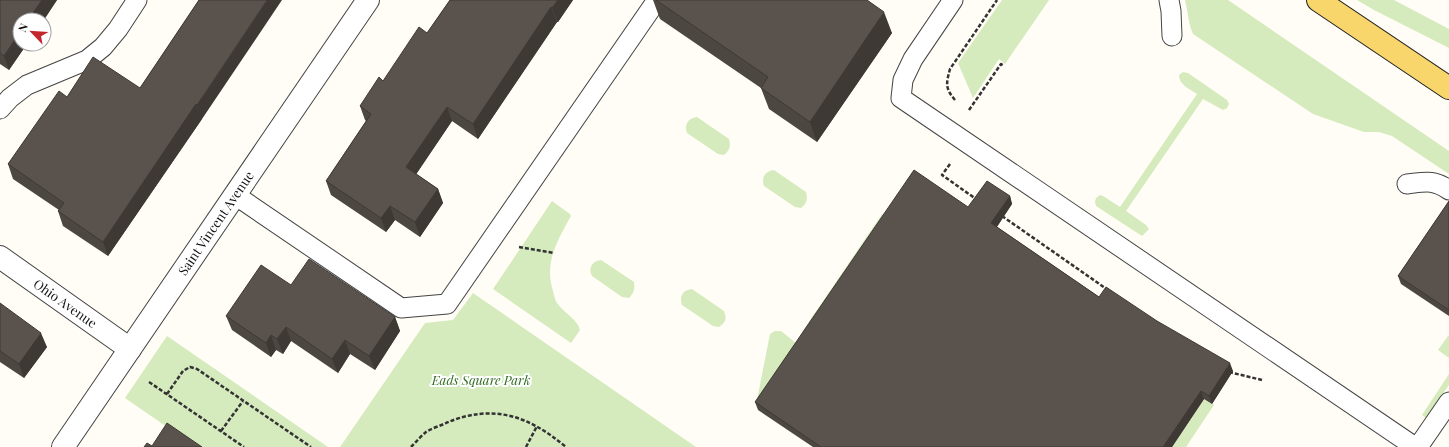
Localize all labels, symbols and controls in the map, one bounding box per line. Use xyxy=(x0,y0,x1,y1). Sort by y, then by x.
north arrow xyxy=(12,12,52,52)
text: N xyxy=(14,21,31,34)
street label: Saint Vincent Avenue xyxy=(174,167,257,278)
street label: Ohio Avenue xyxy=(31,275,101,331)
park label: Eads Square Park xyxy=(431,371,531,388)

